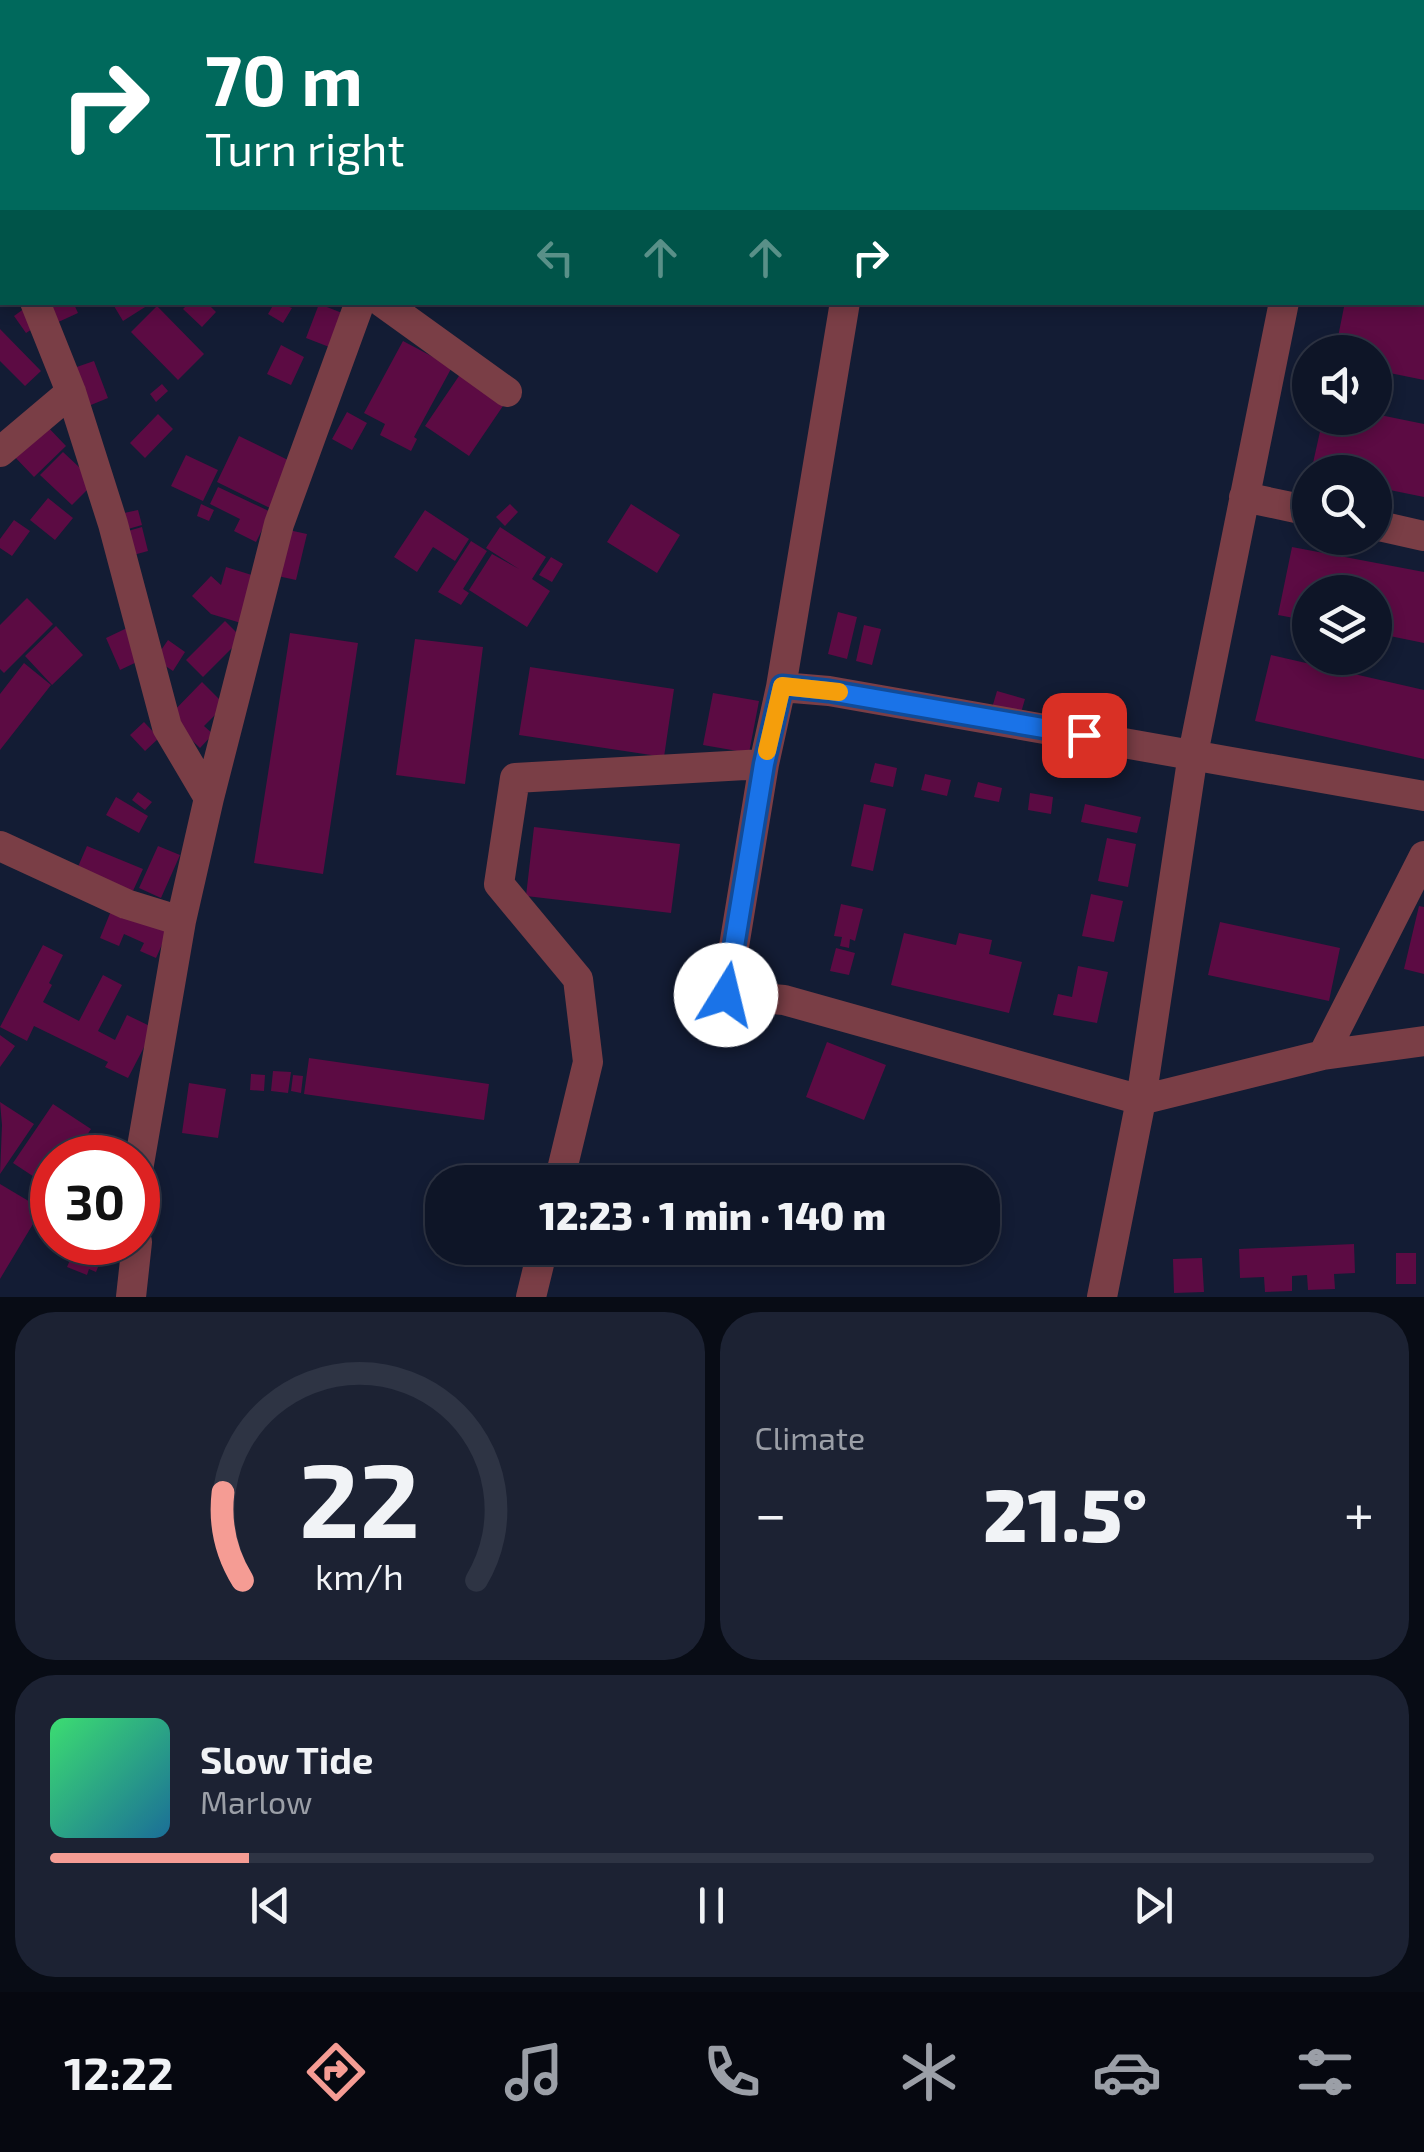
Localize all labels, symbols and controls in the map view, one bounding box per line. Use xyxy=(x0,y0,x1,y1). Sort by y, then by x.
text: 70 m xyxy=(205,36,363,120)
icon: right xyxy=(40,40,170,170)
text: Turn right xyxy=(205,121,405,175)
icon: left xyxy=(528,230,583,285)
icon: ahead xyxy=(633,230,688,285)
icon: ahead xyxy=(738,230,793,285)
icon: right xyxy=(843,230,898,285)
map controls xyxy=(1292,335,1392,675)
button: sound xyxy=(1292,335,1392,435)
button: search xyxy=(1292,455,1392,555)
button: layers xyxy=(1292,575,1392,675)
pin xyxy=(1042,693,1127,778)
icon: arrive xyxy=(1057,708,1112,763)
position arrow xyxy=(674,943,778,1047)
speed limit sign: 30 xyxy=(30,1135,160,1265)
text: 12:23 · 1 min · 140 m xyxy=(539,1192,886,1238)
text: Climate xyxy=(755,1418,865,1456)
text: 22 xyxy=(299,1434,420,1559)
text: 21.5° xyxy=(983,1467,1147,1557)
text: − xyxy=(755,1479,787,1545)
text: + xyxy=(1344,1479,1374,1545)
text: km/h xyxy=(315,1554,404,1597)
text: Slow Tide xyxy=(200,1736,373,1782)
text: Marlow xyxy=(200,1782,312,1820)
icon: previous xyxy=(243,1878,298,1933)
icon: pause xyxy=(684,1878,739,1933)
icon: next xyxy=(1126,1878,1181,1933)
icon: directions xyxy=(301,2037,371,2107)
icon: music xyxy=(499,2037,569,2107)
icon: phone xyxy=(697,2037,767,2107)
icon: climate xyxy=(894,2037,964,2107)
icon: car xyxy=(1092,2037,1162,2107)
icon: filters xyxy=(1290,2037,1360,2107)
text: 12:22 xyxy=(64,2045,173,2099)

